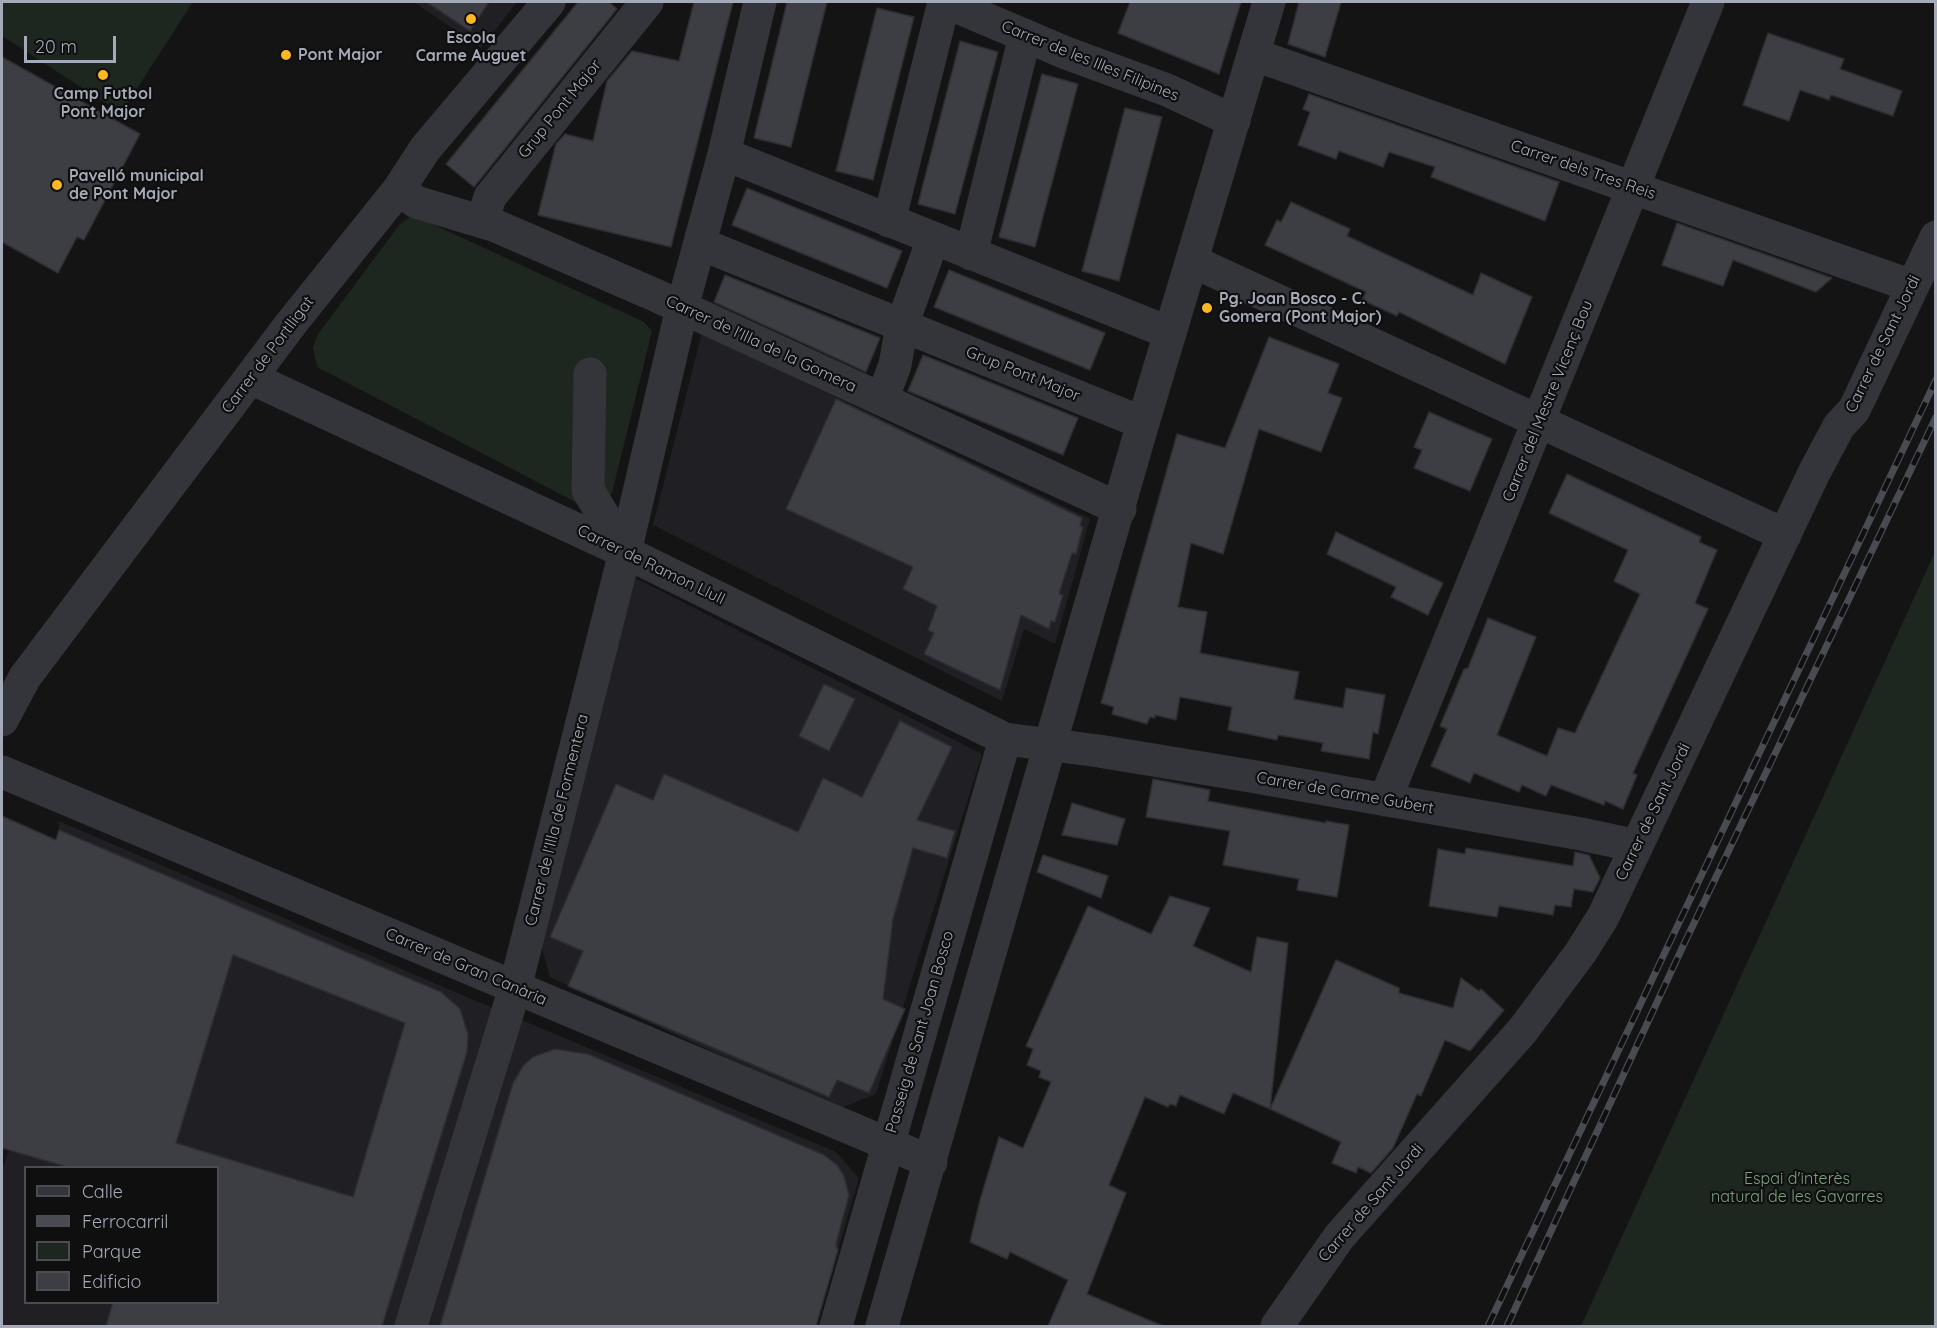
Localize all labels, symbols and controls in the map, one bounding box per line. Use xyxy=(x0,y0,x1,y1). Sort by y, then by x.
marker: Escola Carme Auguet xyxy=(464,12,478,26)
street label: Carrer de les Illes Filipines xyxy=(998,17,1182,105)
scale bar xyxy=(27,24,118,62)
place label: Escola Carme Auguet xyxy=(416,28,526,66)
text: 20 m xyxy=(35,35,77,58)
place label: Pont Major xyxy=(298,45,383,65)
marker: Pont Major xyxy=(279,48,293,62)
street label: Grup Pont Major xyxy=(514,56,606,162)
marker: Camp Futbol Pont Major xyxy=(96,68,110,82)
place label: Camp Futbol Pont Major xyxy=(54,84,152,122)
street label: Carrer dels Tres Reis xyxy=(1508,136,1658,204)
place label: Pavelló municipal de Pont Major xyxy=(69,166,204,204)
marker: Pavelló municipal de Pont Major xyxy=(50,178,64,192)
street label: Carrer de Sant Jordi xyxy=(1841,272,1925,416)
place label: Pg. Joan Bosco - C. Gomera (Pont Major) xyxy=(1219,289,1382,327)
street label: Carrer de l'Illa de la Gomera xyxy=(663,291,859,397)
street label: Carrer de Portlligat xyxy=(218,293,318,417)
street label: Carrer del Mestre Vicenç Bou xyxy=(1499,298,1597,504)
marker: Pg. Joan Bosco - C. Gomera (Pont Major) xyxy=(1200,301,1214,315)
street label: Grup Pont Major xyxy=(963,342,1083,406)
street label: Carrer de Ramon Llull xyxy=(574,521,728,609)
street label: Carrer de l'Illa de Formentera xyxy=(521,712,593,928)
street label: Carrer de Sant Jordi xyxy=(1611,740,1695,884)
street label: Carrer de Carme Gubert xyxy=(1255,768,1435,818)
street label: Carrer de Gran Canària xyxy=(382,924,550,1010)
street label: Passeig de Sant Joan Bosco xyxy=(882,929,958,1135)
street label: Carrer de Sant Jordi xyxy=(1314,1140,1428,1266)
legend xyxy=(24,1166,219,1304)
park label: Espai d'interès natural de les Gavarres xyxy=(1711,1169,1883,1207)
text: Calle xyxy=(82,1180,123,1203)
text: Ferrocarril xyxy=(82,1210,169,1233)
text: Parque xyxy=(82,1240,141,1263)
text: Edificio xyxy=(82,1270,141,1293)

